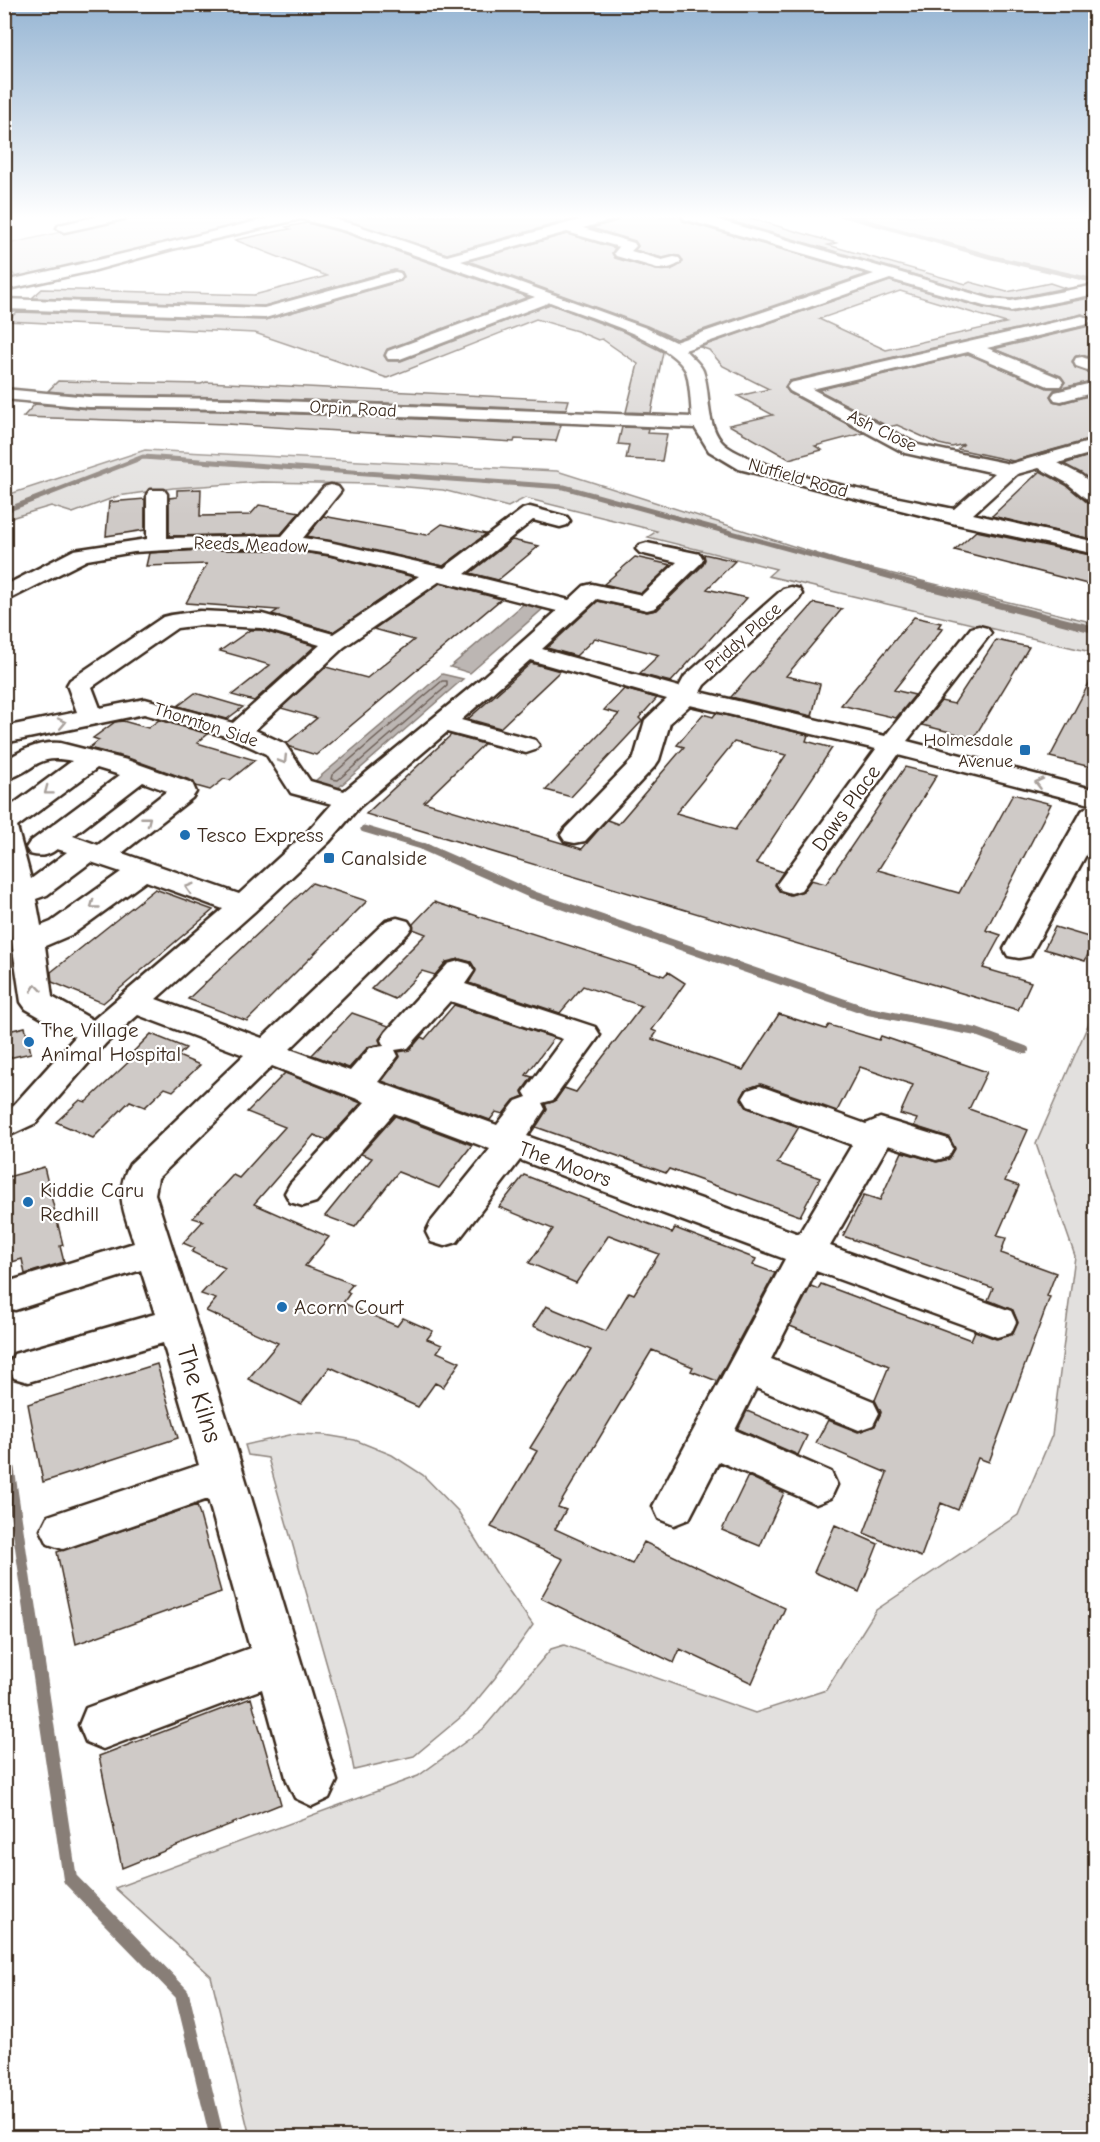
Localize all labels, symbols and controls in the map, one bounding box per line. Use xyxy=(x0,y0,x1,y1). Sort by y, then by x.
street label: Orpin Road xyxy=(309,396,397,422)
street label: Ash Close xyxy=(844,405,920,457)
street label: Nutfield Road xyxy=(746,454,850,502)
street label: Reeds Meadow xyxy=(193,533,309,558)
street label: Priddy Place xyxy=(701,598,785,678)
street label: Thornton Side xyxy=(151,698,261,752)
one-way arrow xyxy=(56,717,66,730)
place label: Holmesdale Avenue xyxy=(923,730,1013,772)
marker: Holmesdale Avenue xyxy=(1018,743,1032,757)
one-way arrow xyxy=(276,754,288,764)
street label: Daws Place xyxy=(807,760,885,856)
one-way arrow xyxy=(1034,778,1044,791)
one-way arrow xyxy=(44,784,55,795)
one-way arrow xyxy=(140,816,151,827)
place label: Tesco Express xyxy=(197,823,323,847)
marker: Tesco Express xyxy=(178,828,192,842)
place label: Canalside xyxy=(341,846,427,870)
marker: Canalside xyxy=(322,851,336,865)
one-way arrow xyxy=(184,883,195,895)
one-way arrow xyxy=(89,898,100,909)
one-way arrow xyxy=(30,984,43,993)
place label: The Village Animal Hospital xyxy=(41,1018,181,1066)
marker: The Village Animal Hospital xyxy=(22,1035,36,1049)
street label: The Moors xyxy=(515,1136,615,1192)
place label: Kiddie Caru Redhill xyxy=(40,1178,144,1226)
marker: Kiddie Caru Redhill xyxy=(21,1195,35,1209)
place label: Acorn Court xyxy=(294,1295,404,1319)
marker: Acorn Court xyxy=(275,1300,289,1314)
street label: The Kilns xyxy=(170,1342,228,1446)

